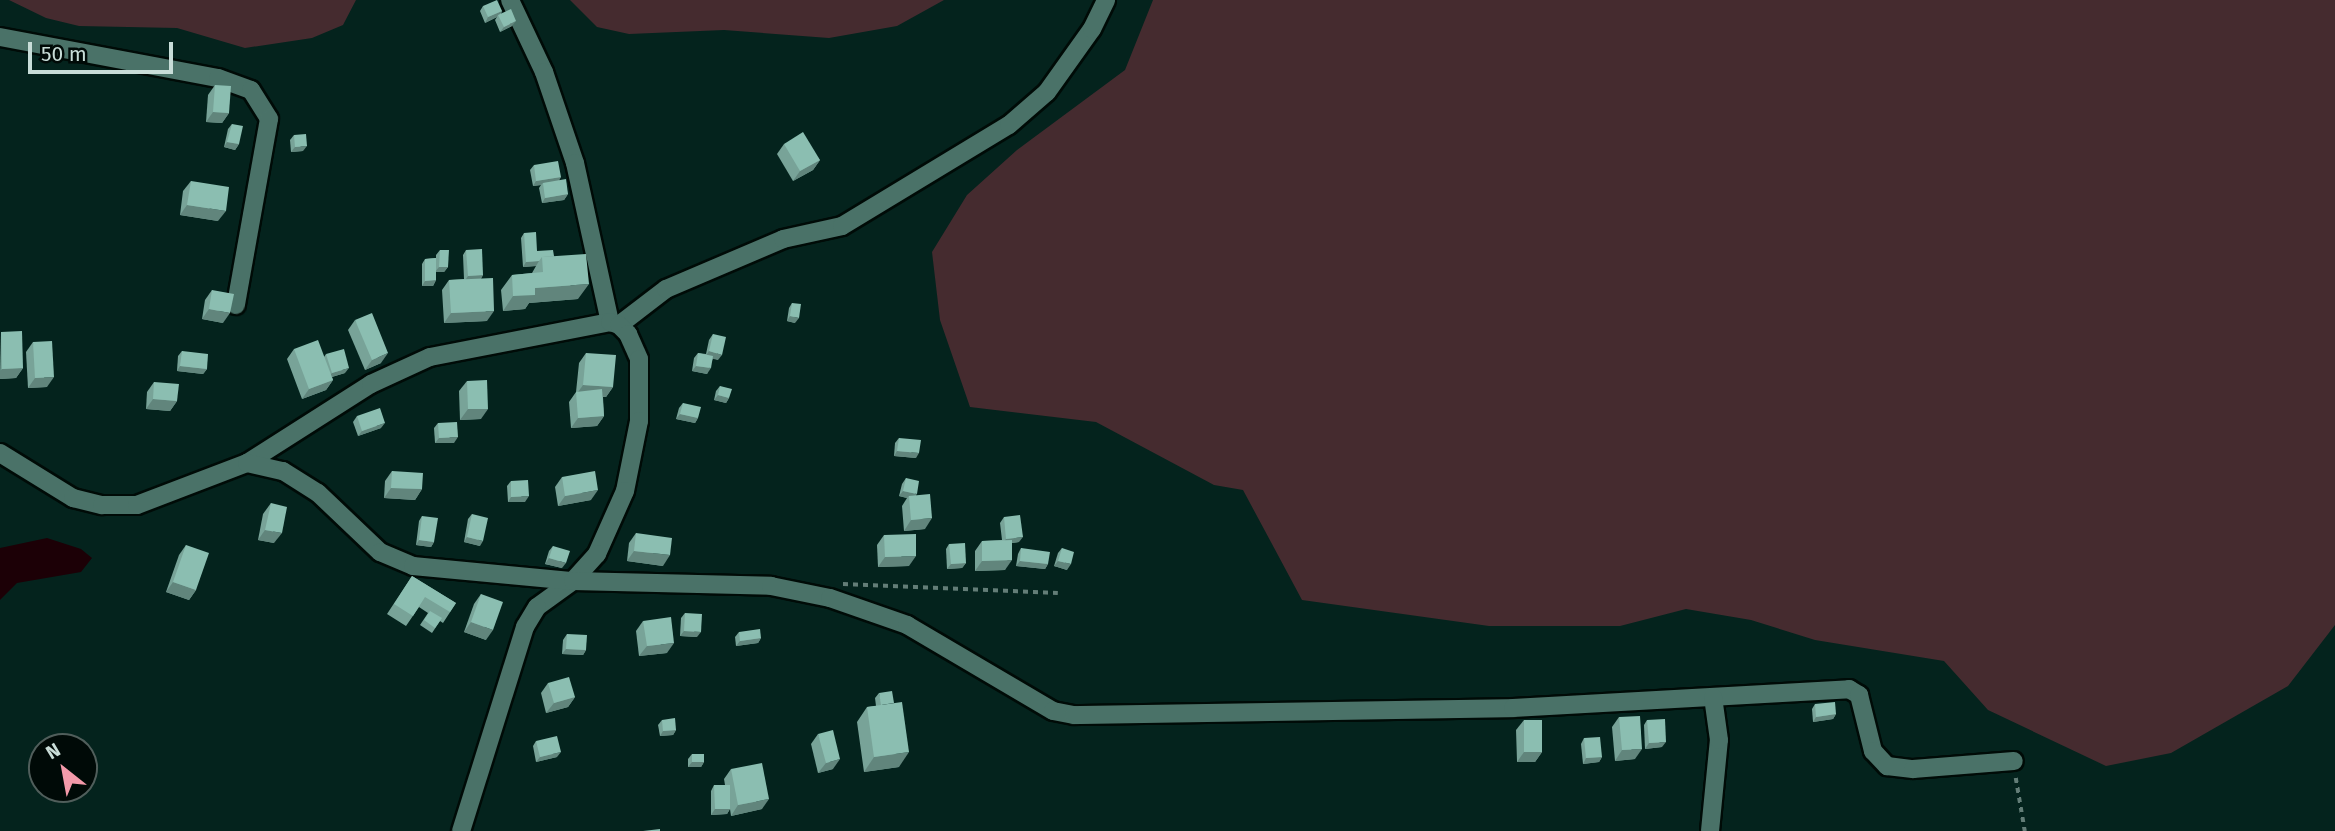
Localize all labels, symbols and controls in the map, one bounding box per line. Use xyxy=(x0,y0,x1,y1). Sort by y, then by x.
scale bar xyxy=(32,28,177,72)
text: 50 m xyxy=(41,41,87,67)
north arrow xyxy=(28,733,98,803)
text: N xyxy=(42,738,64,764)

